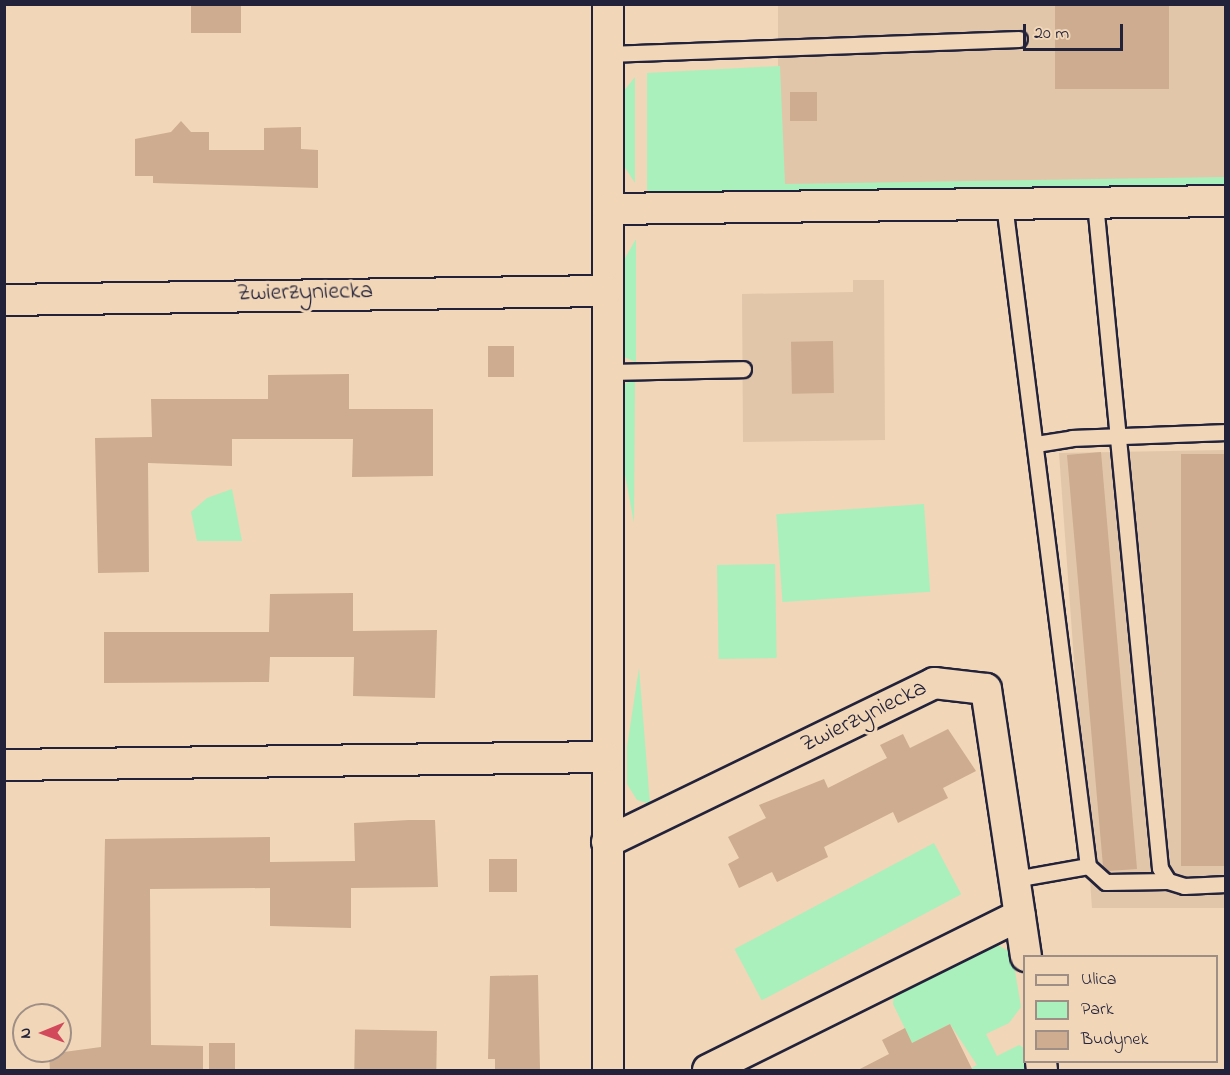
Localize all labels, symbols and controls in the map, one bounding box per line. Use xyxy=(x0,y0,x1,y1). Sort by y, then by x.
scale bar xyxy=(1026,12,1126,50)
text: 20 m xyxy=(1034,21,1069,47)
street label: Zwierzyniecka xyxy=(237,277,373,309)
street label: Zwierzyniecka xyxy=(796,674,932,760)
legend xyxy=(1023,955,1218,1063)
text: Ulica xyxy=(1081,967,1116,993)
text: Park xyxy=(1081,997,1114,1023)
north arrow xyxy=(12,1003,72,1063)
text: Budynek xyxy=(1081,1027,1148,1053)
text: N xyxy=(14,1028,38,1039)

